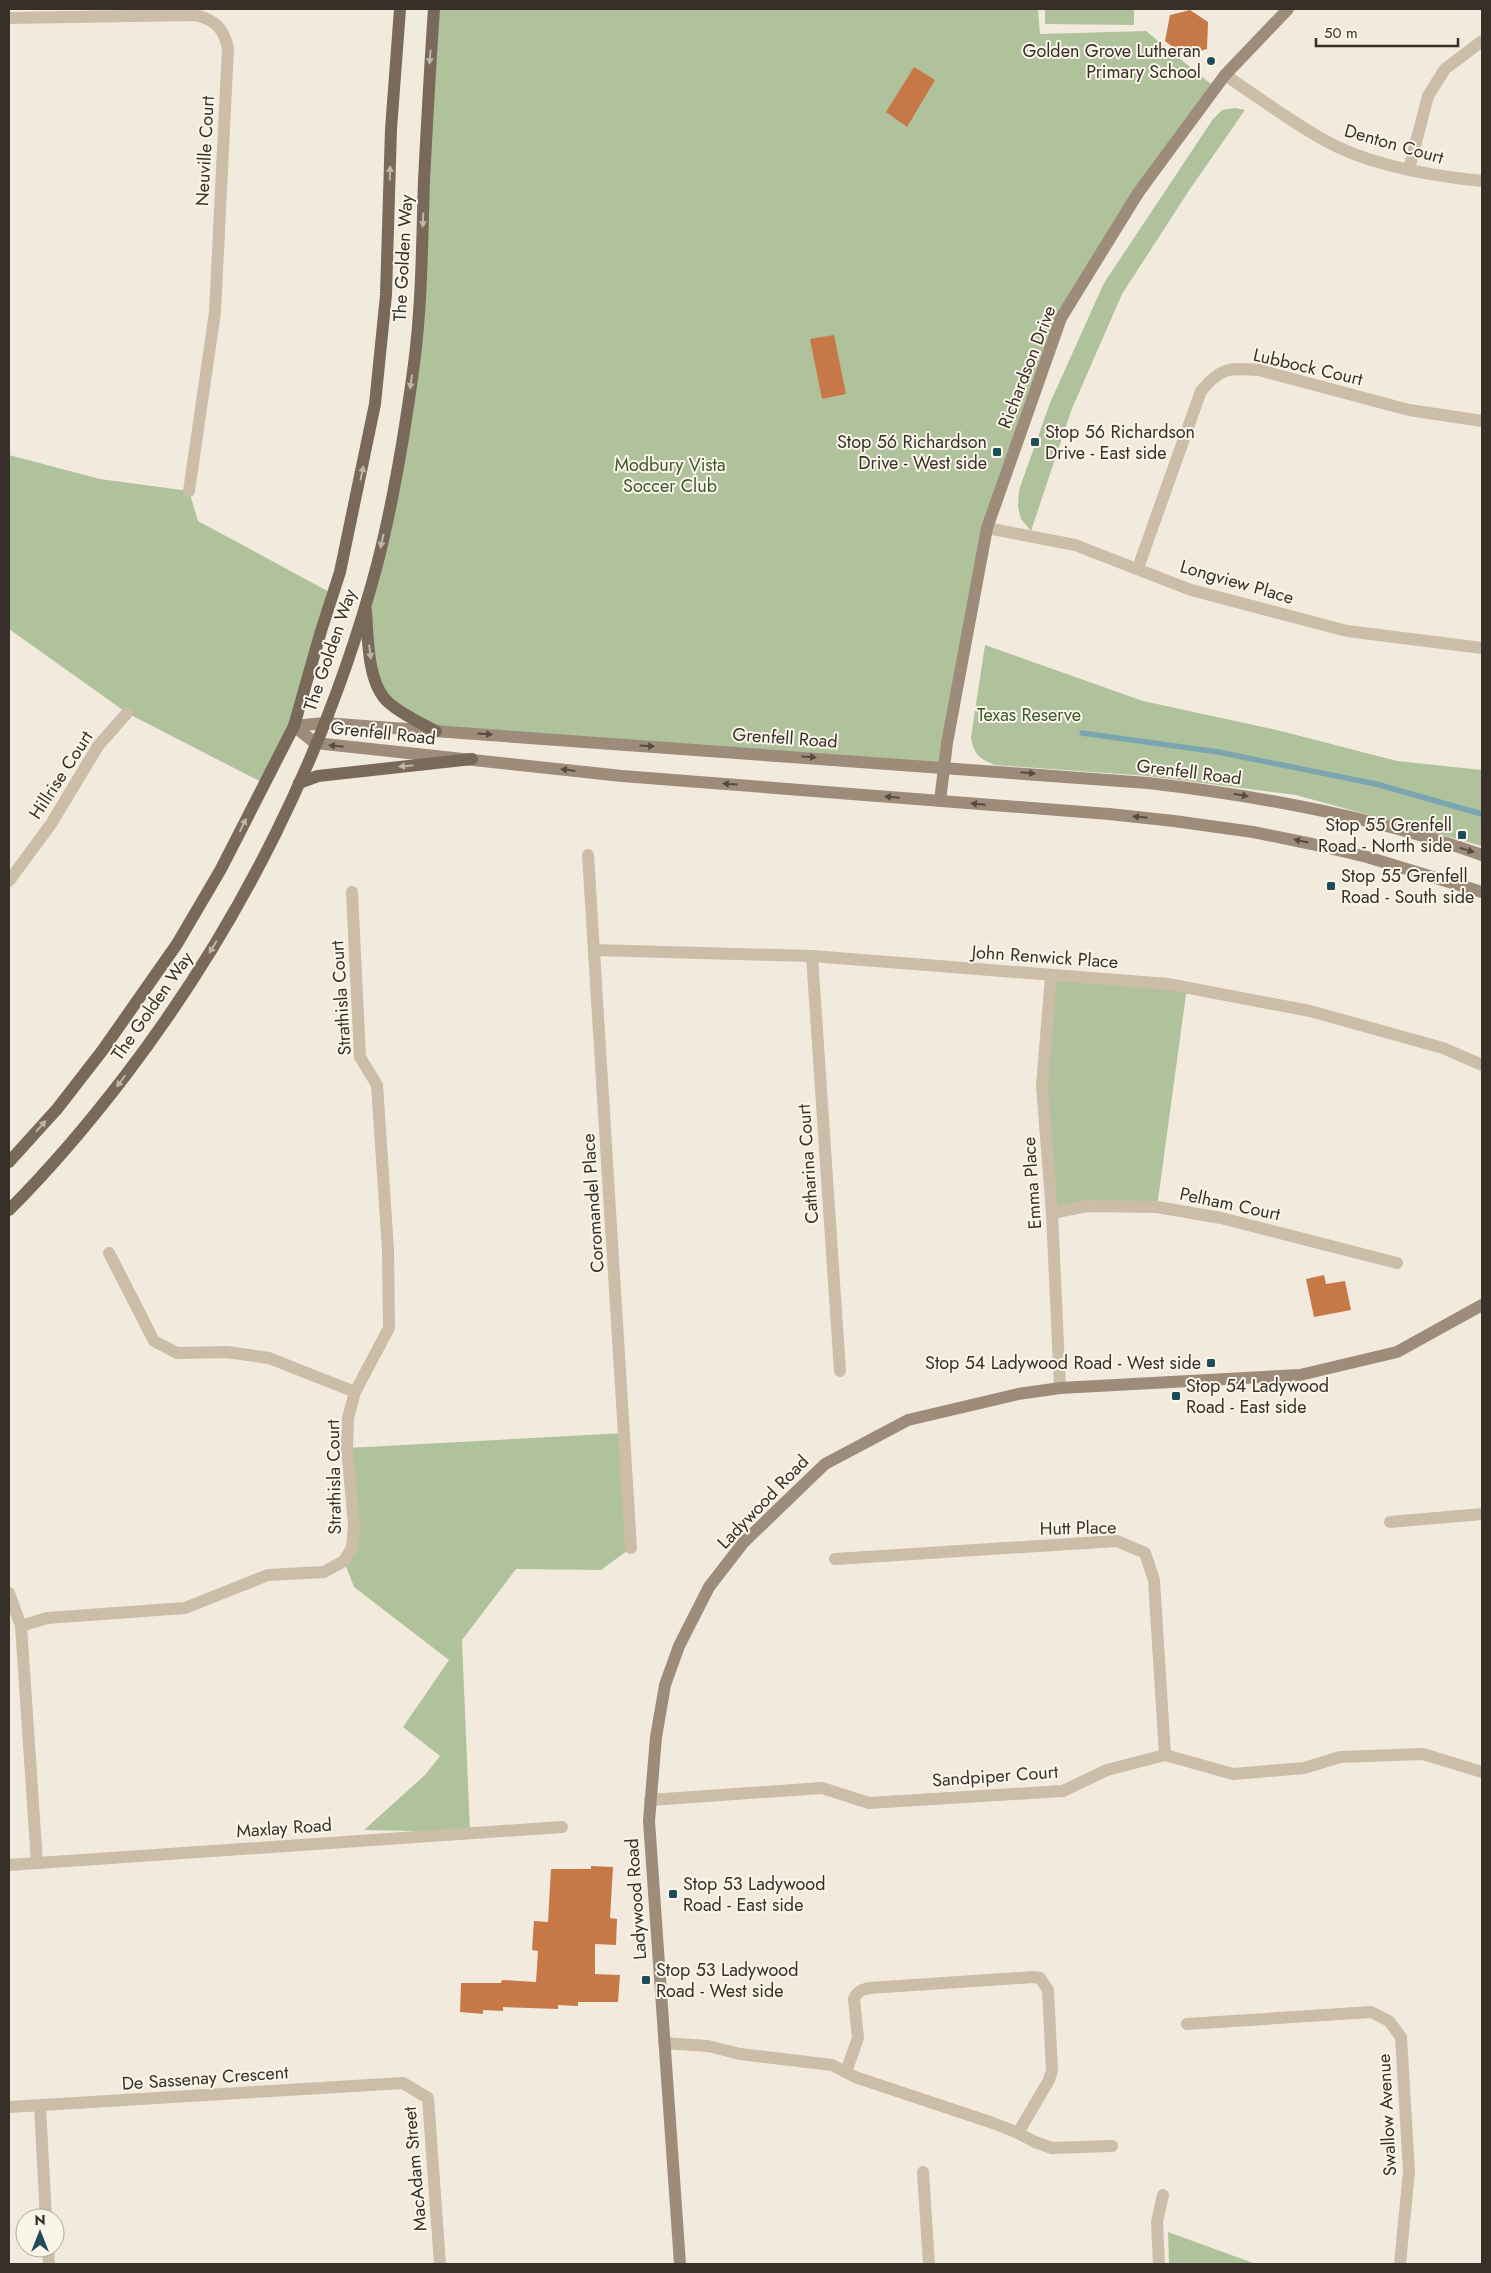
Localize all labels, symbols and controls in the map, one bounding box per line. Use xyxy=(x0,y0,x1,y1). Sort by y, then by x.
scale bar xyxy=(1316,15,1458,47)
text: 50 m xyxy=(1324,22,1358,44)
place label: Golden Grove Lutheran Primary School xyxy=(1022,38,1201,85)
one-way arrow xyxy=(426,50,434,66)
marker: Golden Grove Lutheran Primary School xyxy=(1205,55,1217,67)
street label: Neuville Court xyxy=(189,95,221,207)
street label: Denton Court xyxy=(1341,117,1447,171)
one-way arrow xyxy=(386,164,394,180)
street label: The Golden Way xyxy=(387,194,419,322)
one-way arrow xyxy=(419,212,427,228)
street label: Richardson Drive xyxy=(992,302,1062,432)
street label: Lubbock Court xyxy=(1251,342,1366,392)
one-way arrow xyxy=(407,374,415,390)
place label: Stop 56 Richardson Drive - East side xyxy=(1045,419,1195,466)
place label: Stop 56 Richardson Drive - West side xyxy=(837,429,987,476)
marker: Stop 56 Richardson Drive - East side xyxy=(1029,436,1041,448)
marker: Stop 56 Richardson Drive - West side xyxy=(991,446,1003,458)
park label: Modbury Vista Soccer Club xyxy=(614,452,726,499)
one-way arrow xyxy=(358,466,366,481)
one-way arrow xyxy=(378,534,386,549)
street label: Longview Place xyxy=(1177,553,1297,611)
street label: The Golden Way xyxy=(297,586,363,714)
one-way arrow xyxy=(366,644,374,660)
park label: Texas Reserve xyxy=(977,702,1081,728)
street label: Grenfell Road xyxy=(329,715,437,751)
street label: Grenfell Road xyxy=(731,721,839,755)
street label: Hillrise Court xyxy=(23,725,100,824)
one-way arrow xyxy=(477,731,493,739)
one-way arrow xyxy=(328,741,344,749)
one-way arrow xyxy=(639,742,655,750)
street label: Grenfell Road xyxy=(1135,753,1243,791)
one-way arrow xyxy=(801,754,817,762)
one-way arrow xyxy=(397,762,413,770)
one-way arrow xyxy=(559,766,575,774)
one-way arrow xyxy=(1020,770,1036,778)
one-way arrow xyxy=(721,780,737,788)
one-way arrow xyxy=(1234,792,1250,800)
one-way arrow xyxy=(883,793,899,801)
one-way arrow xyxy=(970,800,986,808)
place label: Stop 55 Grenfell Road - North side xyxy=(1318,812,1452,859)
one-way arrow xyxy=(1132,813,1148,821)
one-way arrow xyxy=(239,818,247,832)
marker: Stop 55 Grenfell Road - North side xyxy=(1456,829,1468,841)
one-way arrow xyxy=(1293,837,1308,845)
one-way arrow xyxy=(1460,847,1475,855)
place label: Stop 55 Grenfell Road - South side xyxy=(1341,863,1474,910)
marker: Stop 55 Grenfell Road - South side xyxy=(1325,880,1337,892)
street label: Strathisla Court xyxy=(324,939,358,1056)
street label: John Renwick Place xyxy=(969,939,1119,975)
one-way arrow xyxy=(208,941,217,954)
street label: The Golden Way xyxy=(105,946,199,1066)
one-way arrow xyxy=(116,1074,126,1088)
street label: Catharina Court xyxy=(791,1103,825,1225)
one-way arrow xyxy=(35,1120,46,1132)
street label: Coromandel Place xyxy=(575,1132,611,1274)
street label: Emma Place xyxy=(1016,1136,1048,1230)
street label: Pelham Court xyxy=(1177,1181,1283,1227)
place label: Stop 54 Ladywood Road - West side xyxy=(925,1350,1201,1376)
marker: Stop 54 Ladywood Road - West side xyxy=(1205,1357,1217,1369)
place label: Stop 54 Ladywood Road - East side xyxy=(1186,1373,1329,1420)
marker: Stop 54 Ladywood Road - East side xyxy=(1170,1390,1182,1402)
street label: Strathisla Court xyxy=(320,1419,348,1535)
street label: Ladywood Road xyxy=(711,1449,815,1555)
street label: Hutt Place xyxy=(1039,1514,1117,1542)
street label: Sandpiper Court xyxy=(931,1759,1060,1793)
street label: Maxlay Road xyxy=(235,1812,333,1844)
street label: Ladywood Road xyxy=(619,1837,653,1961)
place label: Stop 53 Ladywood Road - East side xyxy=(683,1871,825,1918)
marker: Stop 53 Ladywood Road - East side xyxy=(667,1888,679,1900)
place label: Stop 53 Ladywood Road - West side xyxy=(656,1957,798,2004)
marker: Stop 53 Ladywood Road - West side xyxy=(640,1974,652,1986)
street label: Swallow Avenue xyxy=(1371,2053,1403,2177)
street label: De Sassenay Crescent xyxy=(121,2059,290,2097)
street label: MacAdam Street xyxy=(397,2105,433,2232)
north arrow xyxy=(15,2208,65,2258)
text: N xyxy=(34,2210,46,2230)

